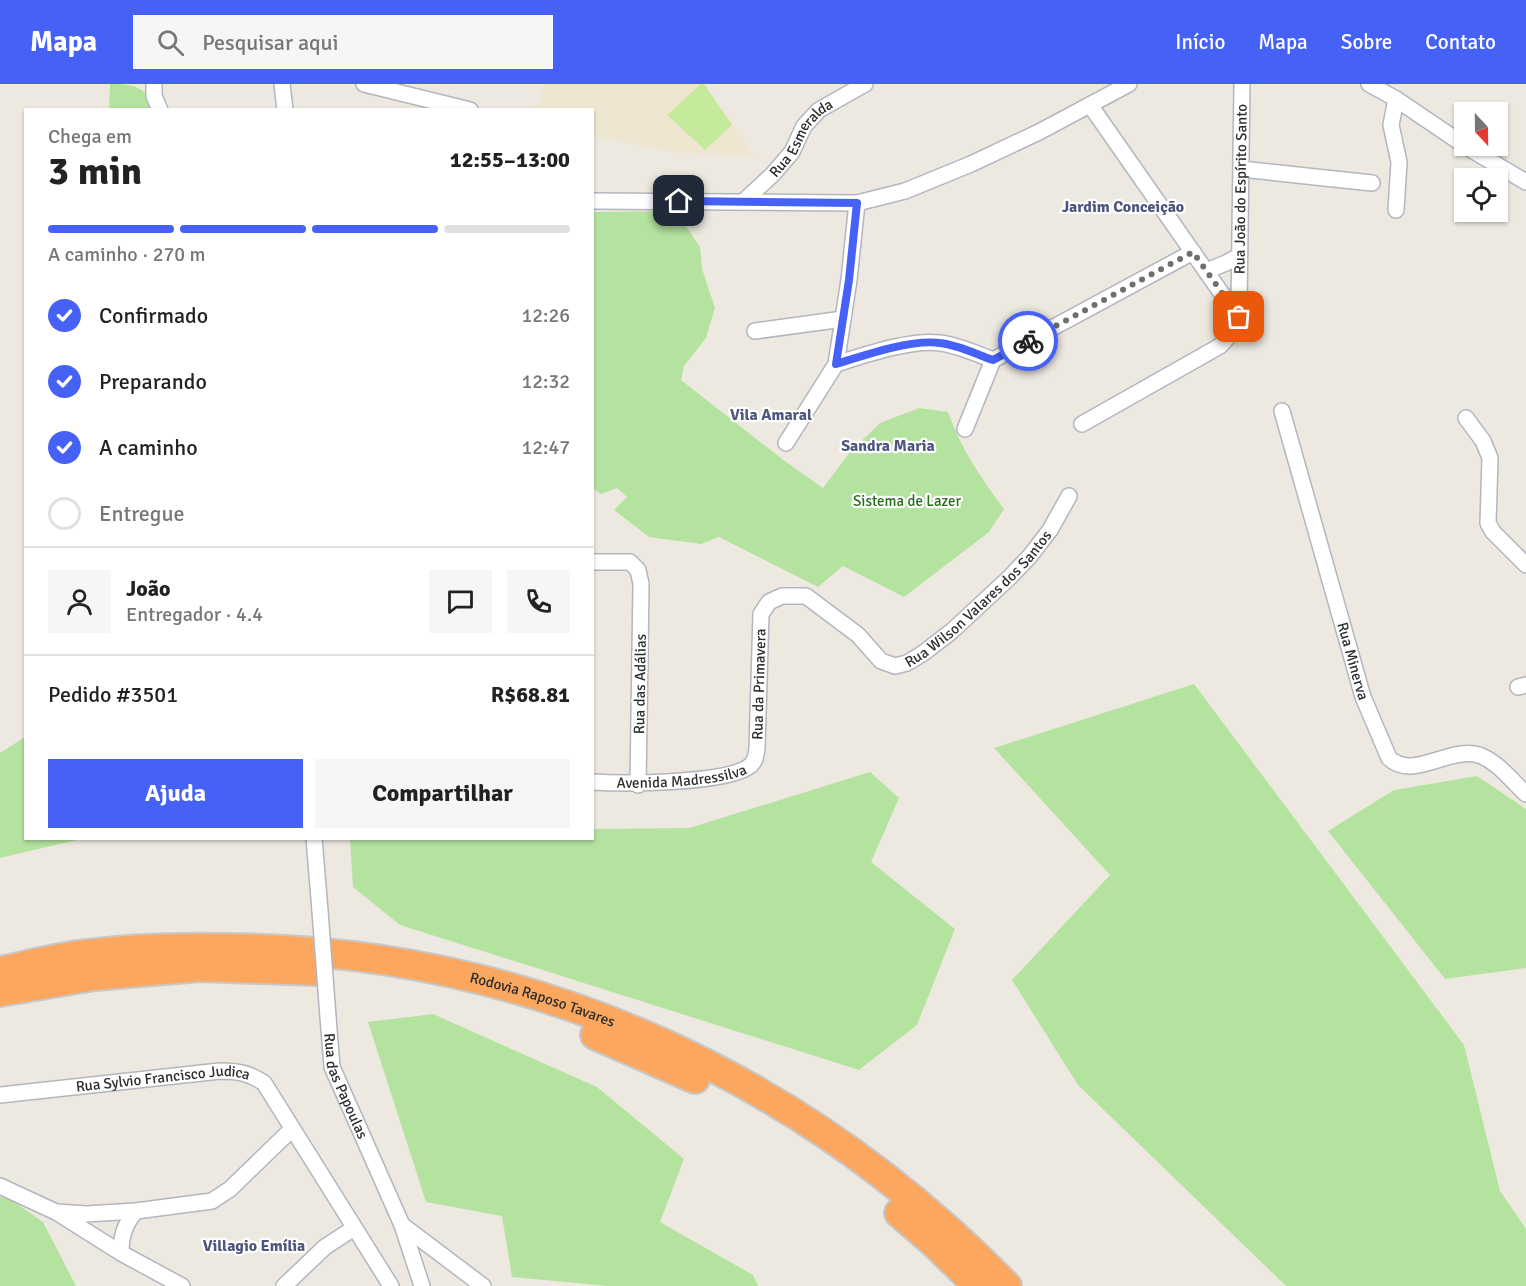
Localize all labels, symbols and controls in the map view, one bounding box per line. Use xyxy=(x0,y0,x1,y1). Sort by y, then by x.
search box xyxy=(133,15,553,69)
text: Mapa xyxy=(30,25,97,59)
icon: search xyxy=(154,26,187,59)
text: Pesquisar aqui xyxy=(202,29,339,56)
text: Início xyxy=(1175,29,1225,55)
text: Mapa xyxy=(1258,29,1308,55)
text: Sobre xyxy=(1341,29,1392,55)
text: Contato xyxy=(1425,29,1496,55)
street label: Rua Esmeralda xyxy=(765,95,836,181)
north arrow xyxy=(1454,102,1508,156)
map controls xyxy=(1454,102,1508,222)
street label: Rua João do Espírito Santo xyxy=(1230,103,1251,274)
text: Chega em xyxy=(48,124,132,149)
text: 12:55–13:00 xyxy=(450,146,570,173)
text: 3 min xyxy=(48,147,142,195)
button: locate xyxy=(1454,168,1508,222)
pin xyxy=(653,175,704,226)
icon: home xyxy=(662,184,695,217)
district label: Jardim Conceição xyxy=(1062,197,1184,217)
text: A caminho · 270 m xyxy=(48,242,205,267)
pin xyxy=(1213,291,1264,342)
icon: check xyxy=(48,299,81,332)
icon: bag xyxy=(1222,300,1255,333)
text: Confirmado xyxy=(99,302,208,329)
text: 12:26 xyxy=(521,303,570,328)
courier xyxy=(998,311,1058,371)
icon: bike xyxy=(1012,325,1045,358)
icon: check xyxy=(48,365,81,398)
text: Preparando xyxy=(99,368,207,395)
text: 12:32 xyxy=(521,369,570,394)
district label: Vila Amaral xyxy=(730,405,812,425)
icon: check xyxy=(48,431,81,464)
text: A caminho xyxy=(99,434,198,461)
text: 12:47 xyxy=(521,435,570,460)
district label: Sandra Maria xyxy=(841,436,935,456)
park label: Sistema de Lazer xyxy=(853,492,961,510)
text: Entregue xyxy=(99,500,184,527)
street label: Rua Wilson Valares dos Santos xyxy=(901,526,1056,671)
button: person xyxy=(48,570,111,633)
button: chat xyxy=(429,570,492,633)
button: phone xyxy=(507,570,570,633)
text: João xyxy=(126,575,171,602)
text: Entregador · 4.4 xyxy=(126,602,263,627)
street label: Rua Minerva xyxy=(1333,620,1372,702)
street label: Rua da Primavera xyxy=(748,628,770,740)
street label: Rua das Adálias xyxy=(630,633,650,734)
text: Pedido #3501 xyxy=(48,681,178,708)
text: R$68.81 xyxy=(491,681,570,708)
button: Ajuda xyxy=(48,759,303,828)
button: Compartilhar xyxy=(315,759,570,828)
street label: Avenida Madressilva xyxy=(617,760,749,792)
street label: Rodovia Raposo Tavares xyxy=(468,968,618,1031)
street label: Rua das Papoulas xyxy=(320,1032,372,1142)
street label: Rua Sylvio Francisco Judica xyxy=(75,1062,253,1096)
district label: Villagio Emília xyxy=(203,1236,305,1256)

